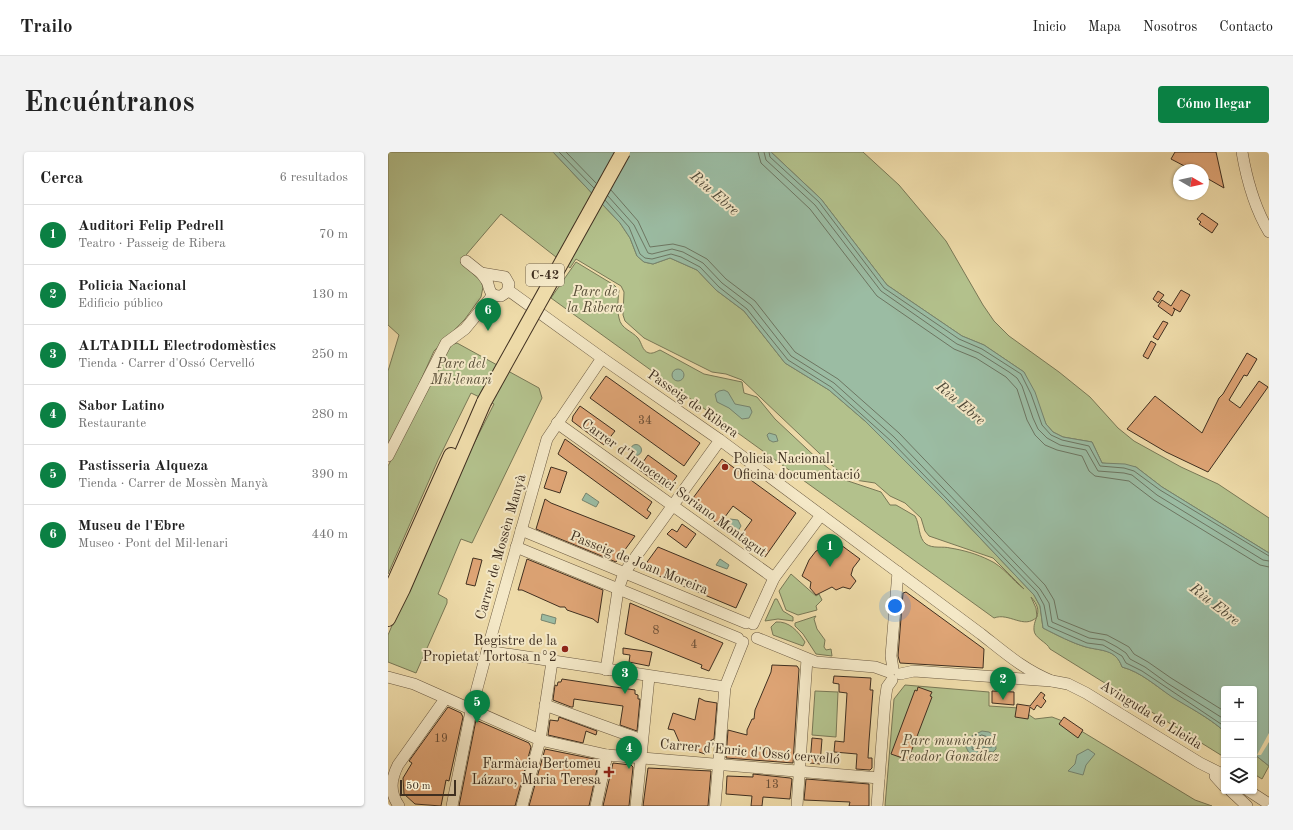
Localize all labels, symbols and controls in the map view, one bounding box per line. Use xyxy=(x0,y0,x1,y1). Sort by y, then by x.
text: Trailo xyxy=(20,18,73,37)
text: Inicio xyxy=(1032,20,1066,34)
text: Mapa xyxy=(1088,20,1121,34)
text: Nosotros xyxy=(1143,20,1197,34)
text: Contacto xyxy=(1219,20,1273,34)
button: Cómo llegar xyxy=(1158,86,1269,123)
text: Encuéntranos xyxy=(24,90,194,118)
north arrow xyxy=(1173,164,1209,200)
water label: Riu Ebre xyxy=(686,168,741,219)
text: Cerca xyxy=(40,170,83,187)
text: 6 resultados xyxy=(280,171,348,184)
text: Auditori Felip Pedrell xyxy=(78,219,224,234)
text: 1 xyxy=(49,228,57,241)
text: 70 m xyxy=(319,228,348,241)
text: Teatro · Passeig de Ribera xyxy=(78,237,226,250)
road number: C-42 xyxy=(526,264,564,286)
text: Policia Nacional xyxy=(78,279,186,294)
park label: Parc de la Ribera xyxy=(567,285,624,315)
text: 2 xyxy=(49,288,57,301)
text: 130 m xyxy=(311,288,348,301)
text: Edificio público xyxy=(78,297,163,310)
pin: 6 xyxy=(475,298,501,331)
text: ALTADILL Electrodomèstics xyxy=(78,339,276,354)
text: 3 xyxy=(49,348,57,361)
text: 250 m xyxy=(311,348,348,361)
text: Tienda · Carrer d'Ossó Cervelló xyxy=(78,357,255,370)
park label: Parc del Mil·lenari xyxy=(429,357,492,387)
street label: Passeig de Ribera xyxy=(645,367,741,441)
water label: Riu Ebre xyxy=(932,379,987,429)
text: Sabor Latino xyxy=(78,399,165,414)
text: 4 xyxy=(49,408,57,421)
text: 280 m xyxy=(311,408,348,421)
house number: 34 xyxy=(638,415,652,427)
street label: Carrer d'Innocenci Soriano Montagut xyxy=(579,416,769,560)
text: Restaurante xyxy=(78,417,146,430)
place label: Policia Nacional. Oficina documentació xyxy=(733,452,860,482)
text: Pastisseria Alqueza xyxy=(78,459,208,474)
marker: Policia Nacional. Oficina documentació xyxy=(720,462,730,472)
text: 5 xyxy=(49,468,57,481)
text: 390 m xyxy=(311,468,348,481)
street label: Carrer de Mossèn Manyà xyxy=(473,472,529,621)
text: Tienda · Carrer de Mossèn Manyà xyxy=(78,477,268,490)
text: Museu de l'Ebre xyxy=(78,519,185,534)
text: 6 xyxy=(49,528,57,541)
text: 440 m xyxy=(311,528,348,541)
street label: Passeig de Joan Moreira xyxy=(568,529,710,597)
pin: 1 xyxy=(817,534,843,567)
text: Museo · Pont del Mil·lenari xyxy=(78,537,228,550)
water label: Riu Ebre xyxy=(1185,580,1242,629)
your location xyxy=(885,596,905,616)
house number: 8 xyxy=(653,625,660,637)
place label: Registre de la Propietat Tortosa n°2 xyxy=(422,634,557,664)
house number: 4 xyxy=(691,639,698,651)
marker: Registre de la Propietat Tortosa n°2 xyxy=(560,644,570,654)
pin: 3 xyxy=(612,661,638,694)
pin: 2 xyxy=(990,667,1016,700)
street label: Avinguda de Lleida xyxy=(1098,678,1204,752)
map controls xyxy=(1221,686,1257,794)
button: + xyxy=(1221,686,1257,722)
pin: 5 xyxy=(464,690,490,723)
button: − xyxy=(1221,722,1257,758)
house number: 19 xyxy=(434,733,448,745)
park label: Parc municipal Teodor González xyxy=(899,734,999,764)
pin: 4 xyxy=(616,736,642,769)
street label: Carrer d'Enric d'Ossó cervelló xyxy=(659,737,841,767)
place label: Farmàcia Bertomeu Lázaro, Maria Teresa xyxy=(471,757,602,787)
button: layers xyxy=(1221,758,1257,794)
marker: Farmàcia Bertomeu Lázaro, Maria Teresa xyxy=(604,767,614,777)
scale bar xyxy=(400,778,456,797)
house number: 13 xyxy=(765,779,779,791)
text: 50 m xyxy=(406,781,431,792)

